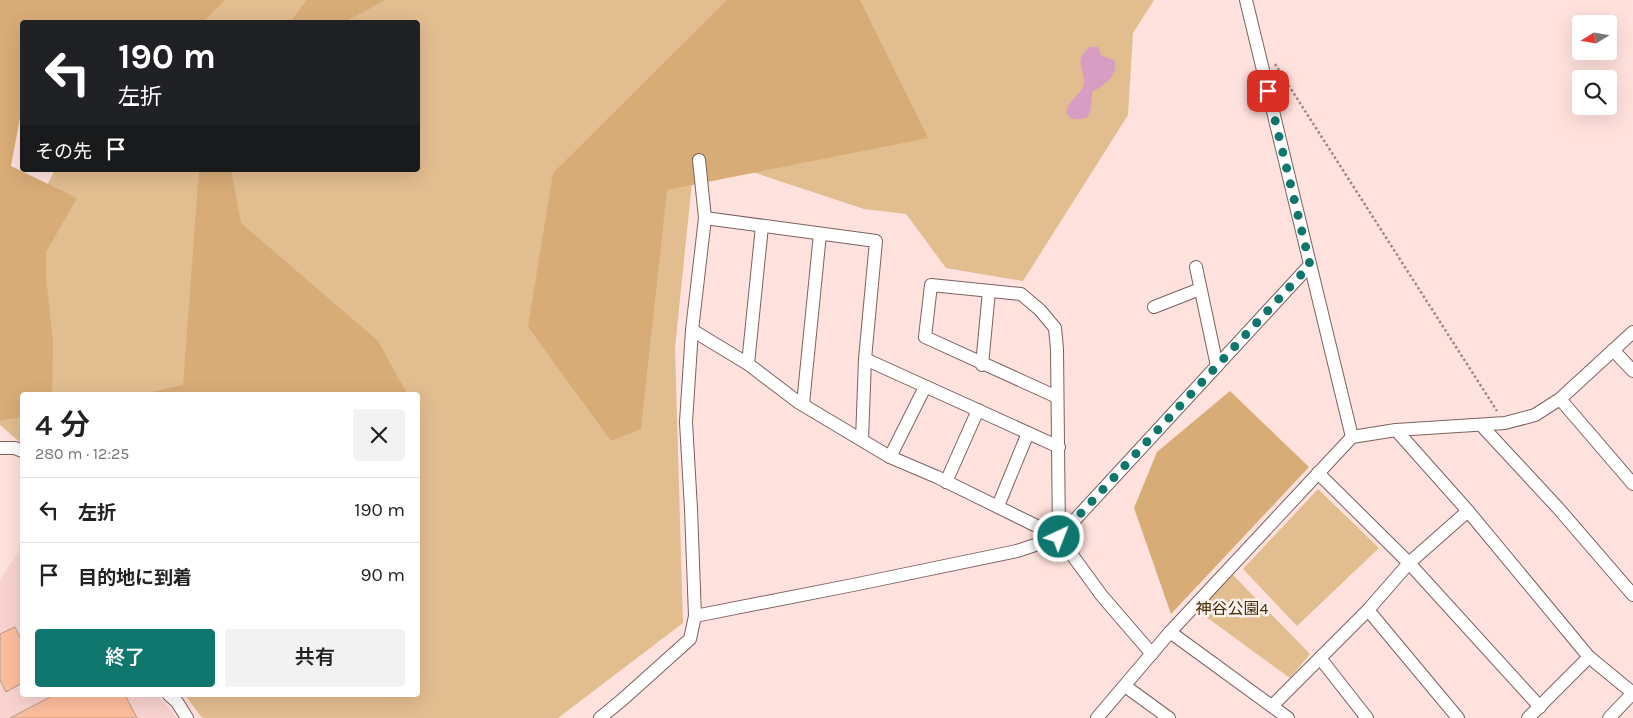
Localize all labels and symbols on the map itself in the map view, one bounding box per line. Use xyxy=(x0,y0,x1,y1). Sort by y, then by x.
north arrow xyxy=(1572,15,1618,60)
pin xyxy=(1247,70,1289,112)
position arrow xyxy=(1032,510,1084,562)
park label: 神谷公園4 xyxy=(1196,599,1269,618)

